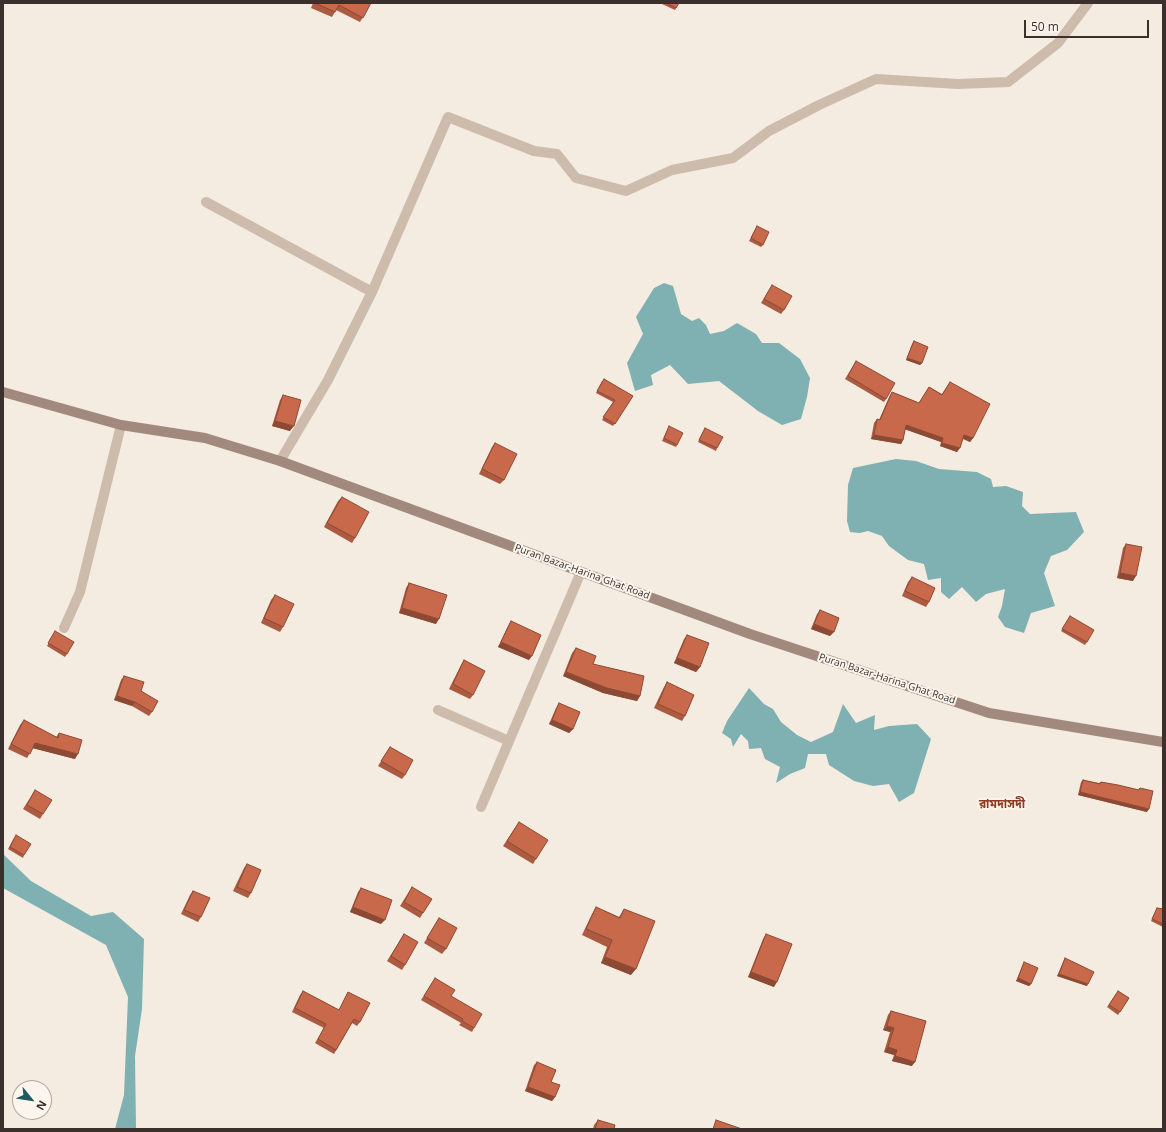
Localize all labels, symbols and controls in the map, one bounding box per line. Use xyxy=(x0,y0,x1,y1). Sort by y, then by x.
scale bar xyxy=(1026,12,1151,38)
text: 50 m xyxy=(1031,18,1059,35)
street label: Puran Bazar-Harina Ghat Road xyxy=(513,542,651,602)
street label: Puran Bazar-Harina Ghat Road xyxy=(817,651,957,707)
district label: রামদাসদী xyxy=(979,798,1025,812)
north arrow xyxy=(12,1080,52,1120)
text: N xyxy=(33,1098,51,1113)

